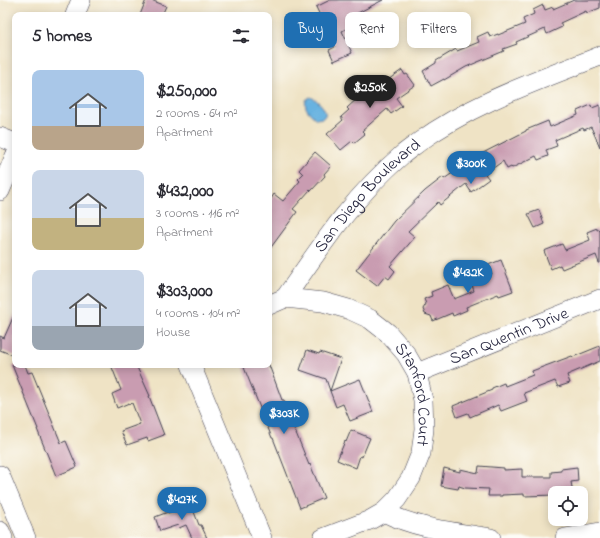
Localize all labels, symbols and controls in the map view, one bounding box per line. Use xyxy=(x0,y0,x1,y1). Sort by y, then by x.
chip: Buy xyxy=(284,12,337,48)
chip: Rent xyxy=(345,12,399,48)
chip: Filters xyxy=(407,12,471,48)
text: 5 homes xyxy=(32,24,92,49)
icon: filters xyxy=(230,25,252,47)
pin: $250K xyxy=(342,75,398,109)
text: $250K xyxy=(353,78,387,97)
text: $250,000 xyxy=(156,79,217,104)
icon: home xyxy=(64,86,112,134)
text: 2 rooms · 64 m² xyxy=(156,104,238,123)
text: Apartment xyxy=(156,123,213,142)
street label: San Diego Boulevard xyxy=(308,132,426,258)
pin: $300K xyxy=(443,151,499,185)
text: $300K xyxy=(456,154,486,173)
text: $432,000 xyxy=(156,179,214,204)
icon: home xyxy=(64,186,112,234)
text: 3 rooms · 116 m² xyxy=(156,204,239,223)
text: Apartment xyxy=(156,223,213,242)
pin: $432K xyxy=(440,260,496,294)
text: $432K xyxy=(452,263,484,282)
text: $303,000 xyxy=(156,279,213,304)
icon: home xyxy=(64,286,112,334)
street label: San Quentin Drive xyxy=(446,300,572,371)
text: 4 rooms · 104 m² xyxy=(156,304,240,323)
text: House xyxy=(156,323,190,342)
street label: Stanford Court xyxy=(389,337,437,448)
pin: $303K xyxy=(256,401,312,435)
text: $303K xyxy=(269,404,299,423)
map controls xyxy=(548,486,588,526)
button: locate xyxy=(548,486,588,526)
pin: $427K xyxy=(154,487,210,521)
text: $427K xyxy=(166,490,198,509)

